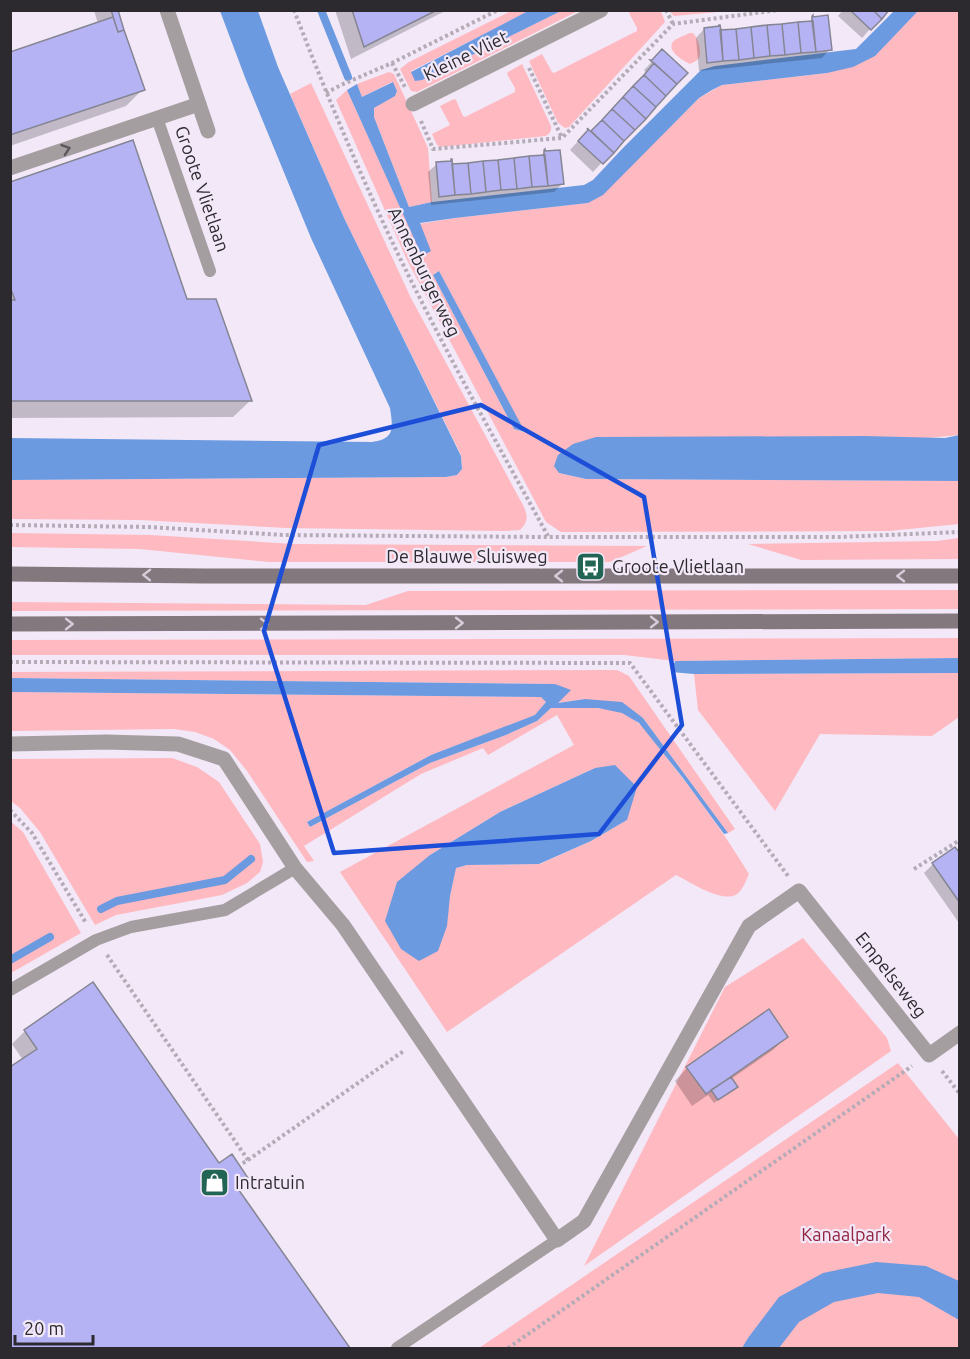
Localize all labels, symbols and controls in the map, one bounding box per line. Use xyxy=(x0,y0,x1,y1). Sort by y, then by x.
street label: Kleine Vliet xyxy=(420,26,511,84)
street label: Groote Vlietlaan xyxy=(172,123,234,254)
one-way arrow xyxy=(60,144,71,157)
street label: Annenburgerweg xyxy=(385,203,465,340)
street label: De Blauwe Sluisweg xyxy=(386,546,548,566)
bus stop icon: Groote Vlietlaan xyxy=(575,551,607,583)
place label: Groote Vlietlaan xyxy=(612,556,744,576)
one-way arrow xyxy=(142,569,151,581)
one-way arrow xyxy=(555,570,564,582)
one-way arrow xyxy=(897,570,906,582)
one-way arrow xyxy=(649,616,658,628)
one-way arrow xyxy=(259,617,268,630)
one-way arrow xyxy=(454,617,463,629)
one-way arrow xyxy=(64,618,73,630)
street label: Empelseweg xyxy=(852,928,931,1021)
shop icon: Intratuin xyxy=(198,1167,230,1199)
place label: Intratuin xyxy=(235,1172,305,1192)
park label: Kanaalpark xyxy=(801,1224,891,1244)
scale bar xyxy=(15,1308,93,1346)
text: 20 m xyxy=(24,1318,64,1338)

